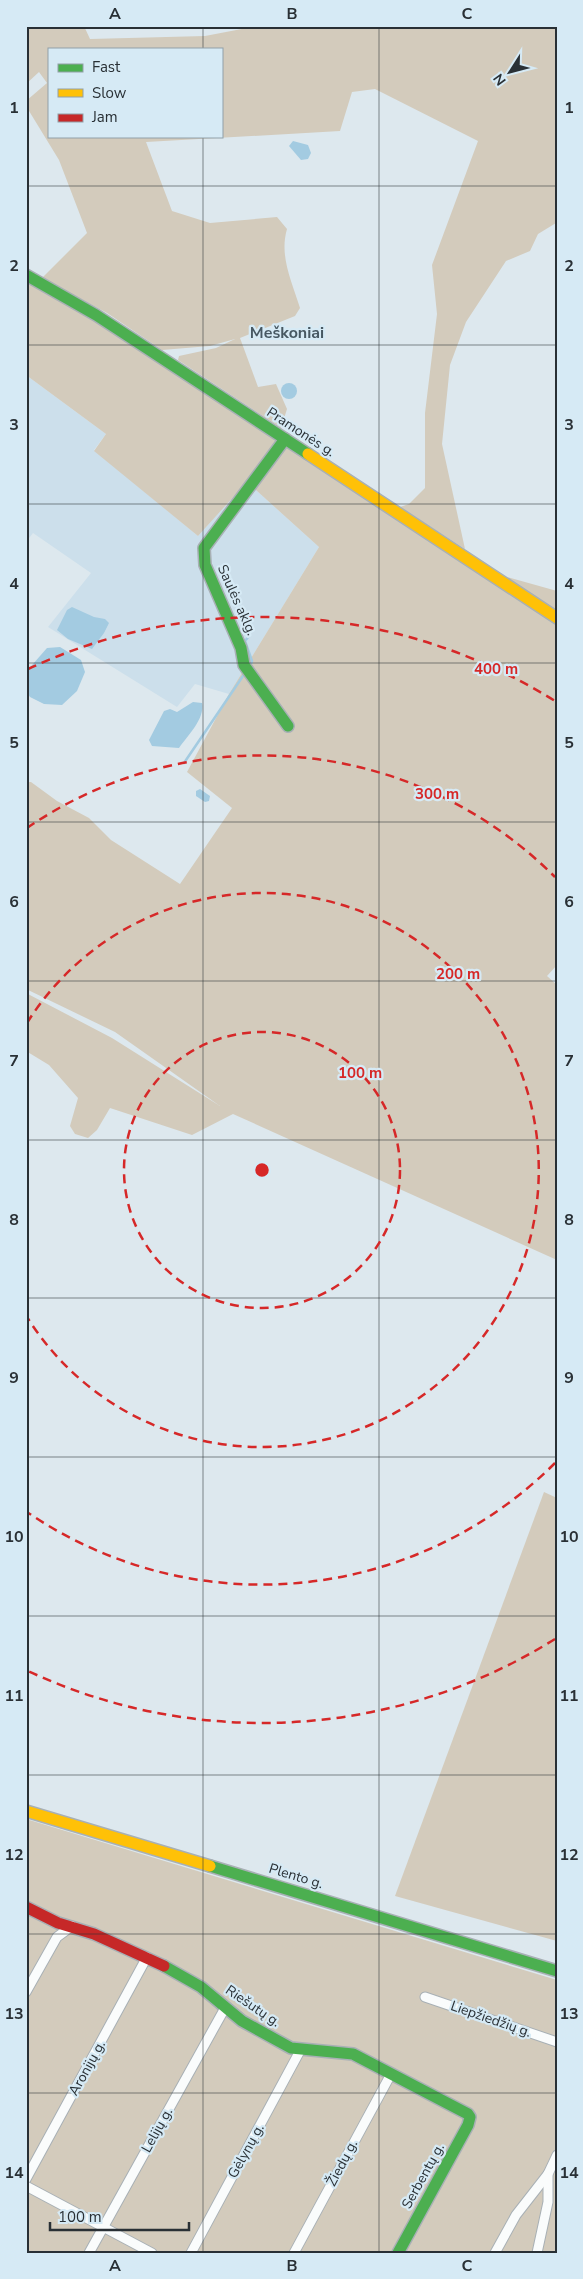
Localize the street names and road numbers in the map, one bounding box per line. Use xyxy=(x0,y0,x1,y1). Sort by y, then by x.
street label: Pramonės g. xyxy=(263,403,339,461)
street label: Saulės aklg. xyxy=(213,562,261,638)
street label: Plento g. xyxy=(266,1859,326,1893)
street label: Riešutų g. xyxy=(222,1981,284,2031)
street label: Liepžiedžių g. xyxy=(448,1996,534,2042)
street label: Aronijų g. xyxy=(64,2037,110,2099)
street label: Lelijų g. xyxy=(137,2104,177,2156)
street label: Gėlynų g. xyxy=(223,2120,269,2182)
street label: Žiedų g. xyxy=(322,2136,362,2190)
street label: Serbentų g. xyxy=(397,2140,449,2212)

